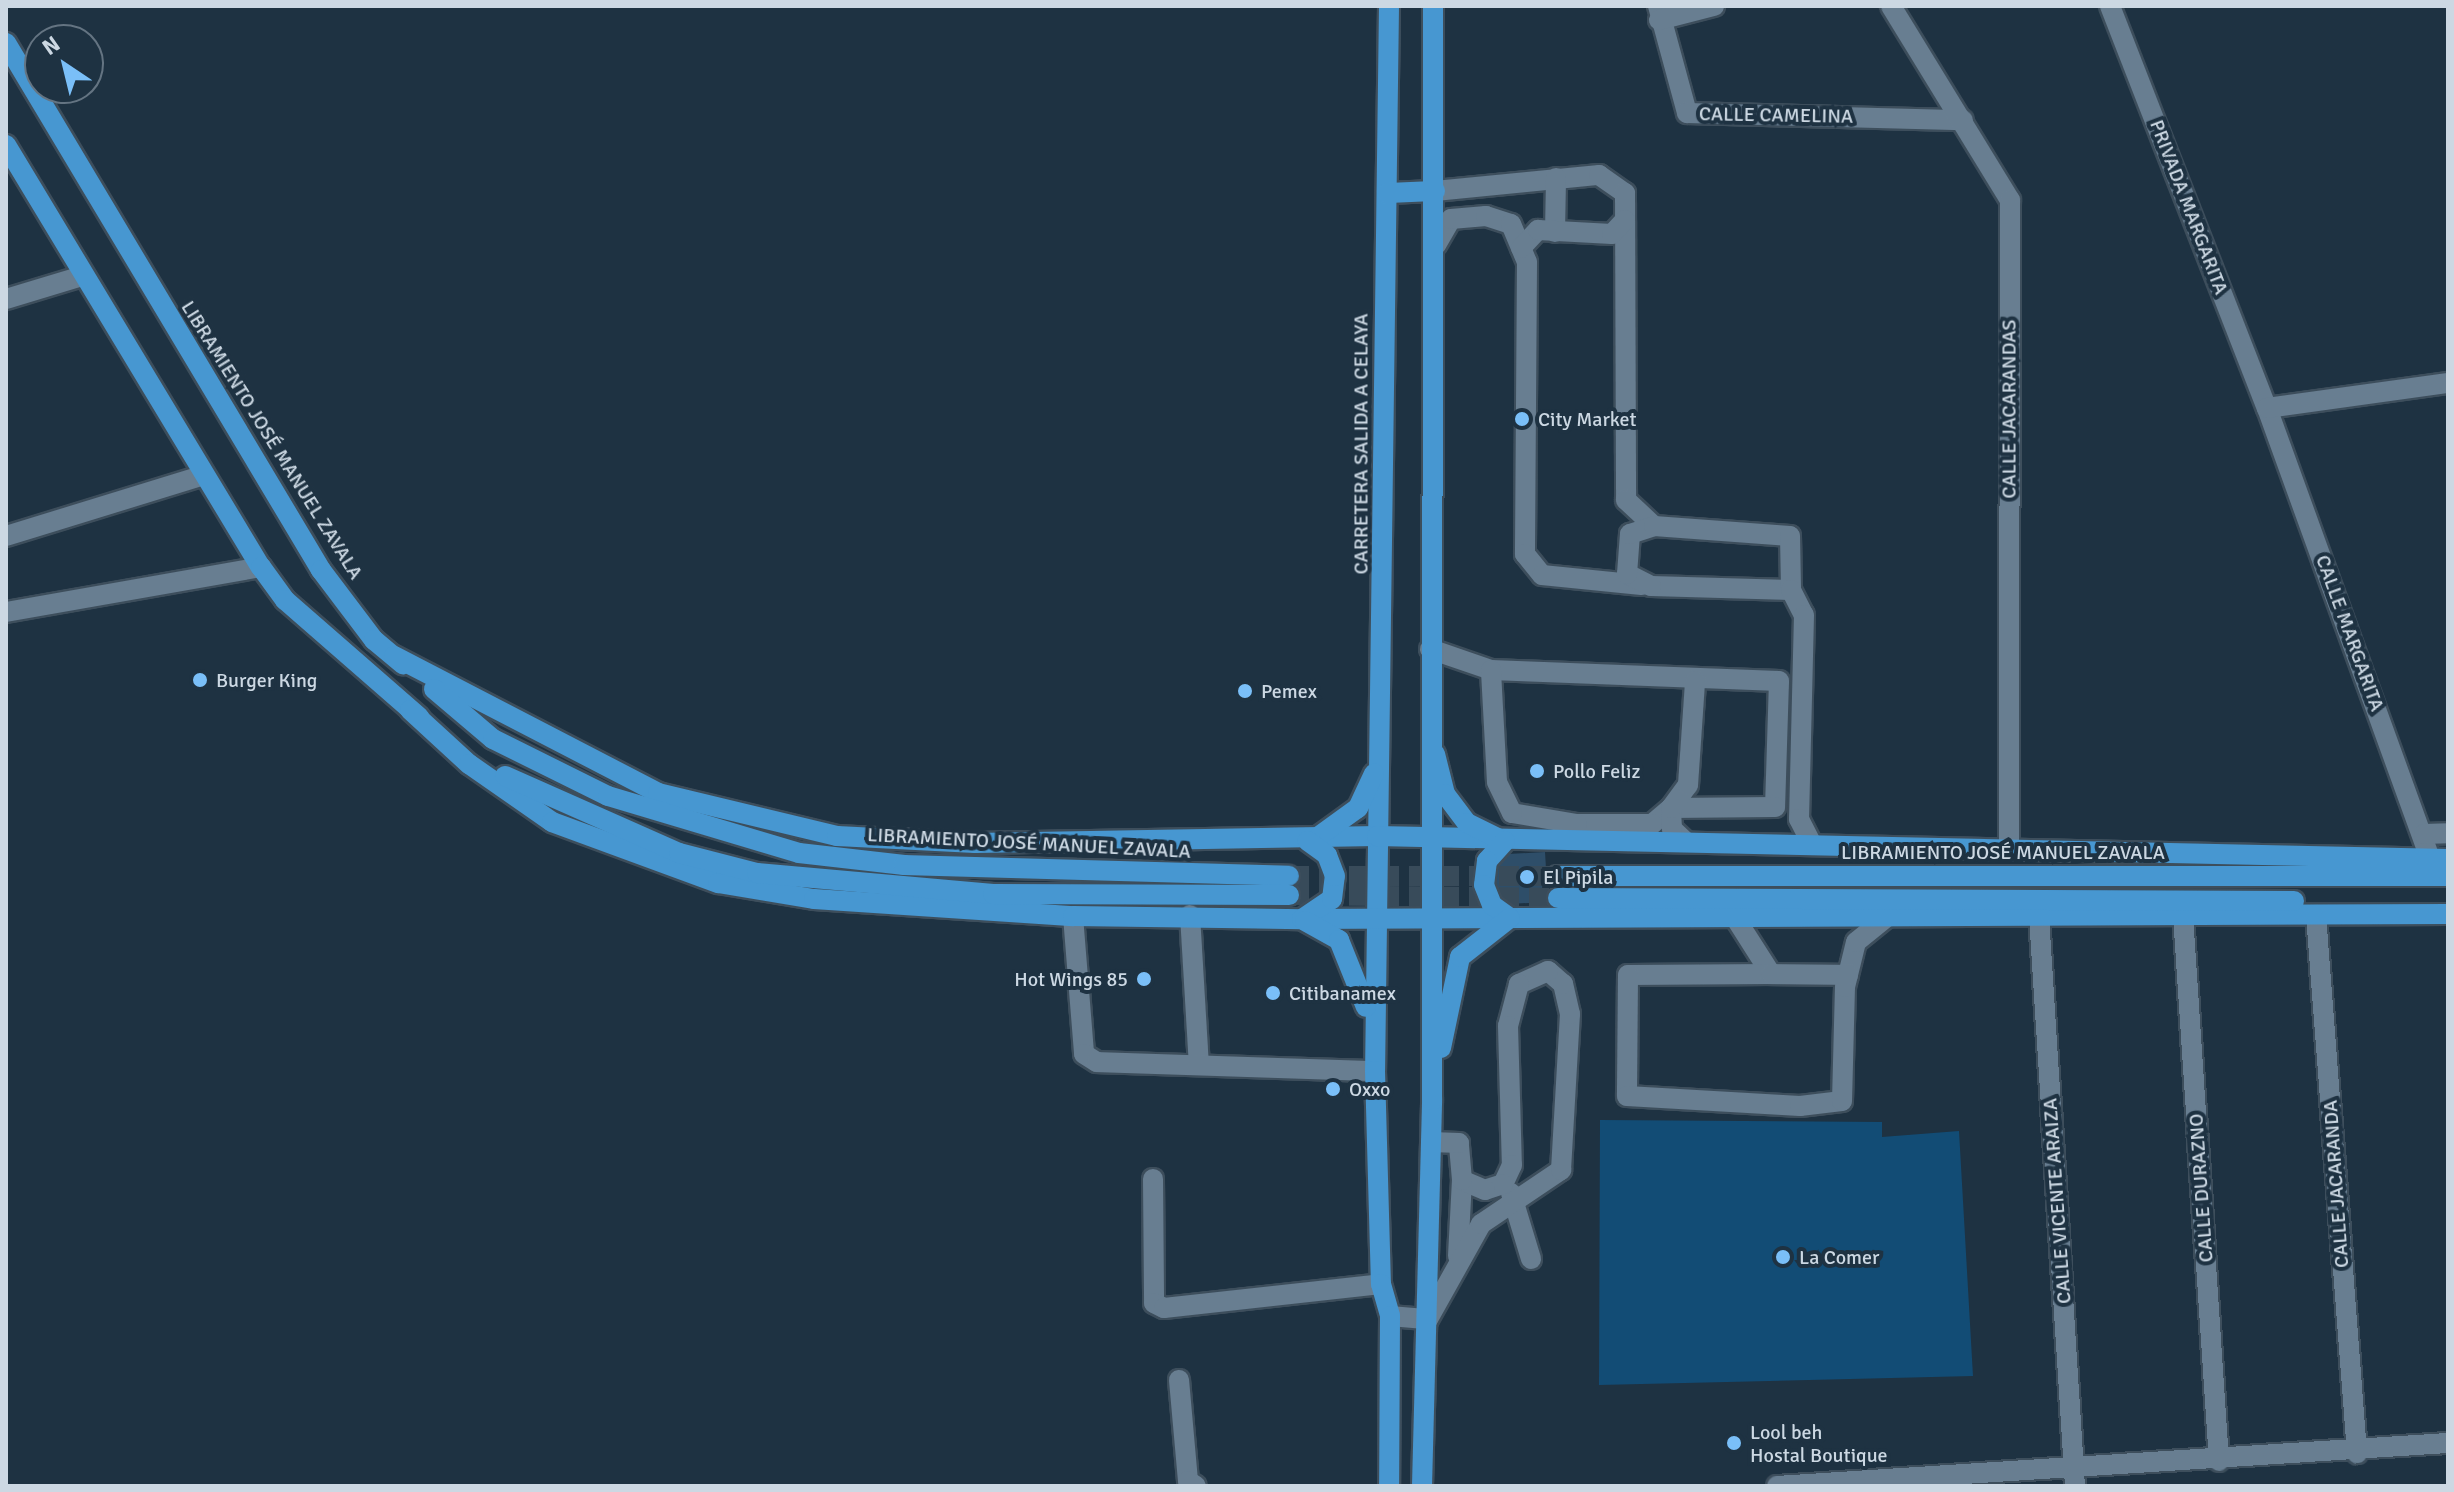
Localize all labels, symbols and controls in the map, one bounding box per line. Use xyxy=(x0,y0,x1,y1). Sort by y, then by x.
north arrow xyxy=(24,24,104,104)
text: N xyxy=(37,30,65,61)
street label: CALLE CAMELINA xyxy=(1699,102,1853,128)
street label: PRIVADA MARGARITA xyxy=(2145,116,2233,298)
street label: LIBRAMIENTO JOSÉ MANUEL ZAVALA xyxy=(176,296,368,584)
street label: CARRETERA SALIDA A CELAYA xyxy=(1349,314,1373,574)
street label: CALLE JACARANDAS xyxy=(1997,319,2021,499)
place label: City Market xyxy=(1538,407,1637,431)
marker: City Market xyxy=(1513,410,1531,428)
street label: CALLE MARGARITA xyxy=(2311,552,2389,714)
place label: Burger King xyxy=(216,668,317,692)
marker: Burger King xyxy=(191,671,209,689)
place label: Pemex xyxy=(1261,679,1317,703)
marker: Pemex xyxy=(1236,682,1254,700)
place label: Pollo Feliz xyxy=(1553,759,1640,783)
marker: Pollo Feliz xyxy=(1528,762,1546,780)
street label: LIBRAMIENTO JOSÉ MANUEL ZAVALA xyxy=(867,823,1191,863)
street label: LIBRAMIENTO JOSÉ MANUEL ZAVALA xyxy=(1841,840,2165,864)
place label: El Pipila xyxy=(1543,865,1613,889)
marker: El Pipila xyxy=(1518,868,1536,886)
place label: Hot Wings 85 xyxy=(1014,967,1128,991)
marker: Hot Wings 85 xyxy=(1135,970,1153,988)
place label: Citibanamex xyxy=(1289,981,1396,1005)
marker: Citibanamex xyxy=(1264,984,1282,1002)
place label: Oxxo xyxy=(1349,1077,1390,1101)
marker: Oxxo xyxy=(1324,1080,1342,1098)
street label: CALLE VICENTE ARAIZA xyxy=(2038,1097,2076,1305)
street label: CALLE JACARANDA xyxy=(2318,1099,2354,1269)
street label: CALLE DURAZNO xyxy=(2184,1113,2218,1263)
place label: La Comer xyxy=(1799,1245,1879,1269)
marker: La Comer xyxy=(1774,1248,1792,1266)
place label: Lool beh Hostal Boutique xyxy=(1750,1420,1888,1467)
marker: Lool beh Hostal Boutique xyxy=(1725,1434,1743,1452)

